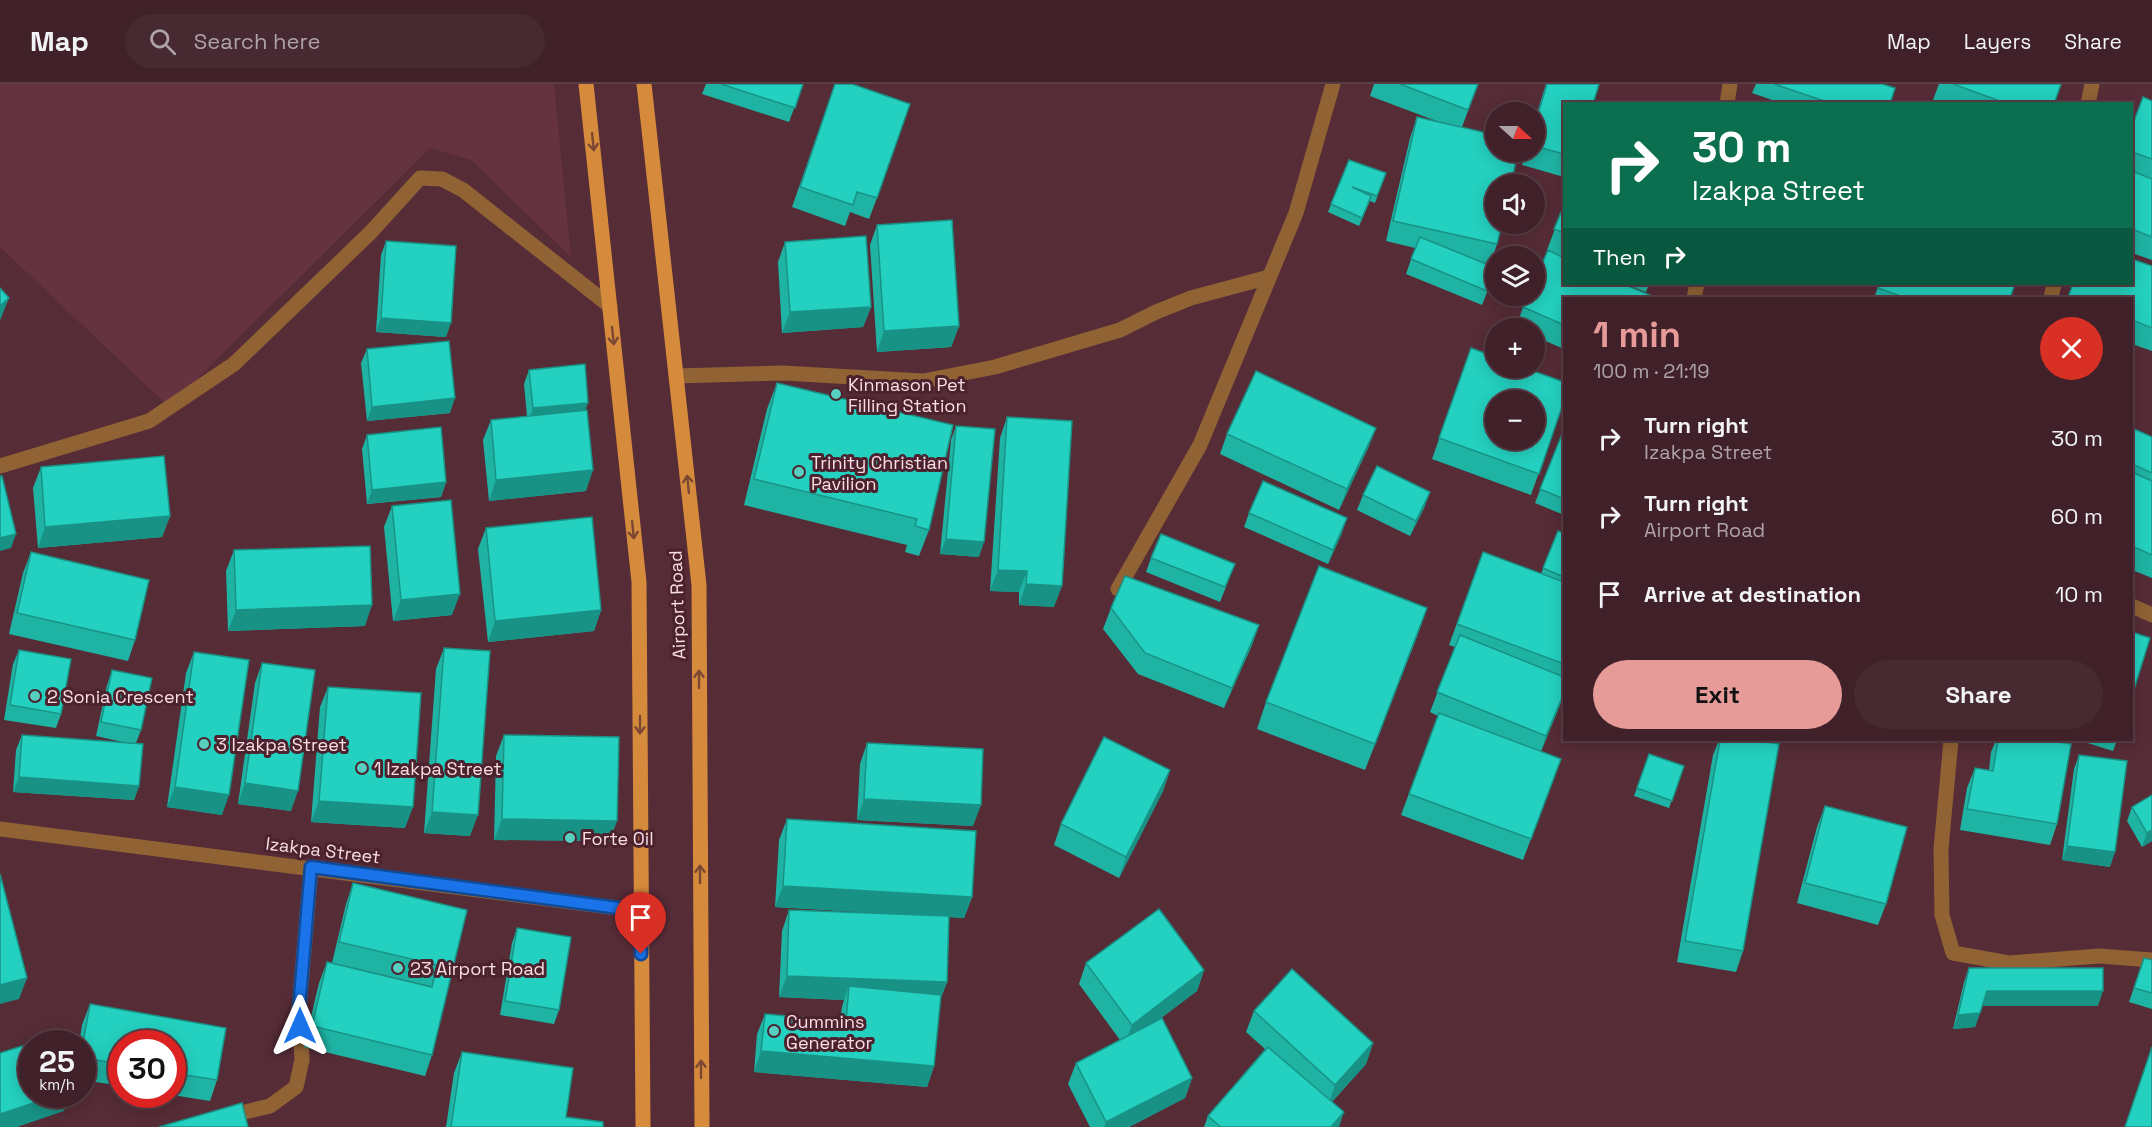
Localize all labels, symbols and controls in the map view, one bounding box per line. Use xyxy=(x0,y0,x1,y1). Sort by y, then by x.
search box xyxy=(125,14,545,68)
text: Map xyxy=(30,23,89,59)
icon: search xyxy=(146,25,179,58)
text: Search here xyxy=(194,27,321,55)
text: Map xyxy=(1887,28,1931,55)
text: Layers xyxy=(1964,28,2031,55)
text: Share xyxy=(2064,28,2122,55)
north arrow xyxy=(1485,102,1545,162)
map controls xyxy=(1485,102,1545,450)
text: 30 m xyxy=(1692,121,1791,174)
icon: right xyxy=(1593,126,1671,204)
one-way arrow xyxy=(587,132,598,152)
text: Izakpa Street xyxy=(1692,173,1865,208)
button: sound xyxy=(1485,174,1545,234)
icon: right xyxy=(1658,240,1691,273)
text: Then xyxy=(1593,243,1646,271)
button: layers xyxy=(1485,246,1545,306)
text: 1 min xyxy=(1593,312,1681,358)
button: close xyxy=(2040,317,2103,380)
button: + xyxy=(1485,318,1545,378)
one-way arrow xyxy=(608,326,619,345)
text: 100 m · 21:19 xyxy=(1593,358,1709,384)
place label: Kinmason Pet Filling Station xyxy=(848,373,966,417)
marker: Kinmason Pet Filling Station xyxy=(829,387,843,401)
button: − xyxy=(1485,390,1545,450)
text: Turn right xyxy=(1644,411,1749,439)
icon: right xyxy=(1593,422,1626,455)
text: 30 m xyxy=(2051,424,2103,452)
text: Izakpa Street xyxy=(1644,439,1772,465)
place label: Trinity Christian Pavilion xyxy=(811,451,948,495)
marker: Trinity Christian Pavilion xyxy=(792,465,806,479)
one-way arrow xyxy=(682,475,693,495)
text: Turn right xyxy=(1644,489,1749,517)
icon: right xyxy=(1593,500,1626,533)
text: 60 m xyxy=(2051,502,2103,530)
text: Airport Road xyxy=(1644,517,1765,543)
one-way arrow xyxy=(628,520,639,539)
street label: Airport Road xyxy=(664,550,690,660)
icon: arrive xyxy=(1593,578,1626,611)
text: Arrive at destination xyxy=(1644,580,1861,608)
text: 10 m xyxy=(2055,580,2103,608)
button: Exit xyxy=(1593,660,1842,729)
button: Share xyxy=(1854,660,2103,729)
one-way arrow xyxy=(693,669,705,689)
place label: 2 Sonia Crescent xyxy=(47,685,194,708)
marker: 2 Sonia Crescent xyxy=(28,689,42,703)
one-way arrow xyxy=(634,714,646,734)
place label: 3 Izakpa Street xyxy=(216,733,347,756)
marker: 3 Izakpa Street xyxy=(197,737,211,751)
place label: 1 Izakpa Street xyxy=(374,757,501,780)
marker: 1 Izakpa Street xyxy=(355,761,369,775)
place label: Forte Oil xyxy=(582,827,654,850)
marker: Forte Oil xyxy=(563,831,577,845)
street label: Izakpa Street xyxy=(264,832,382,868)
one-way arrow xyxy=(694,864,706,884)
pin xyxy=(615,892,666,954)
icon: arrive xyxy=(624,901,657,934)
place label: 23 Airport Road xyxy=(410,957,545,980)
marker: 23 Airport Road xyxy=(391,961,405,975)
position arrow xyxy=(268,994,332,1058)
place label: Cummins Generator xyxy=(786,1010,873,1054)
marker: Cummins Generator xyxy=(767,1024,781,1038)
speed limit sign: 30 xyxy=(108,1030,186,1108)
text: 25 xyxy=(39,1042,75,1081)
one-way arrow xyxy=(695,1059,707,1079)
text: km/h xyxy=(39,1075,75,1094)

